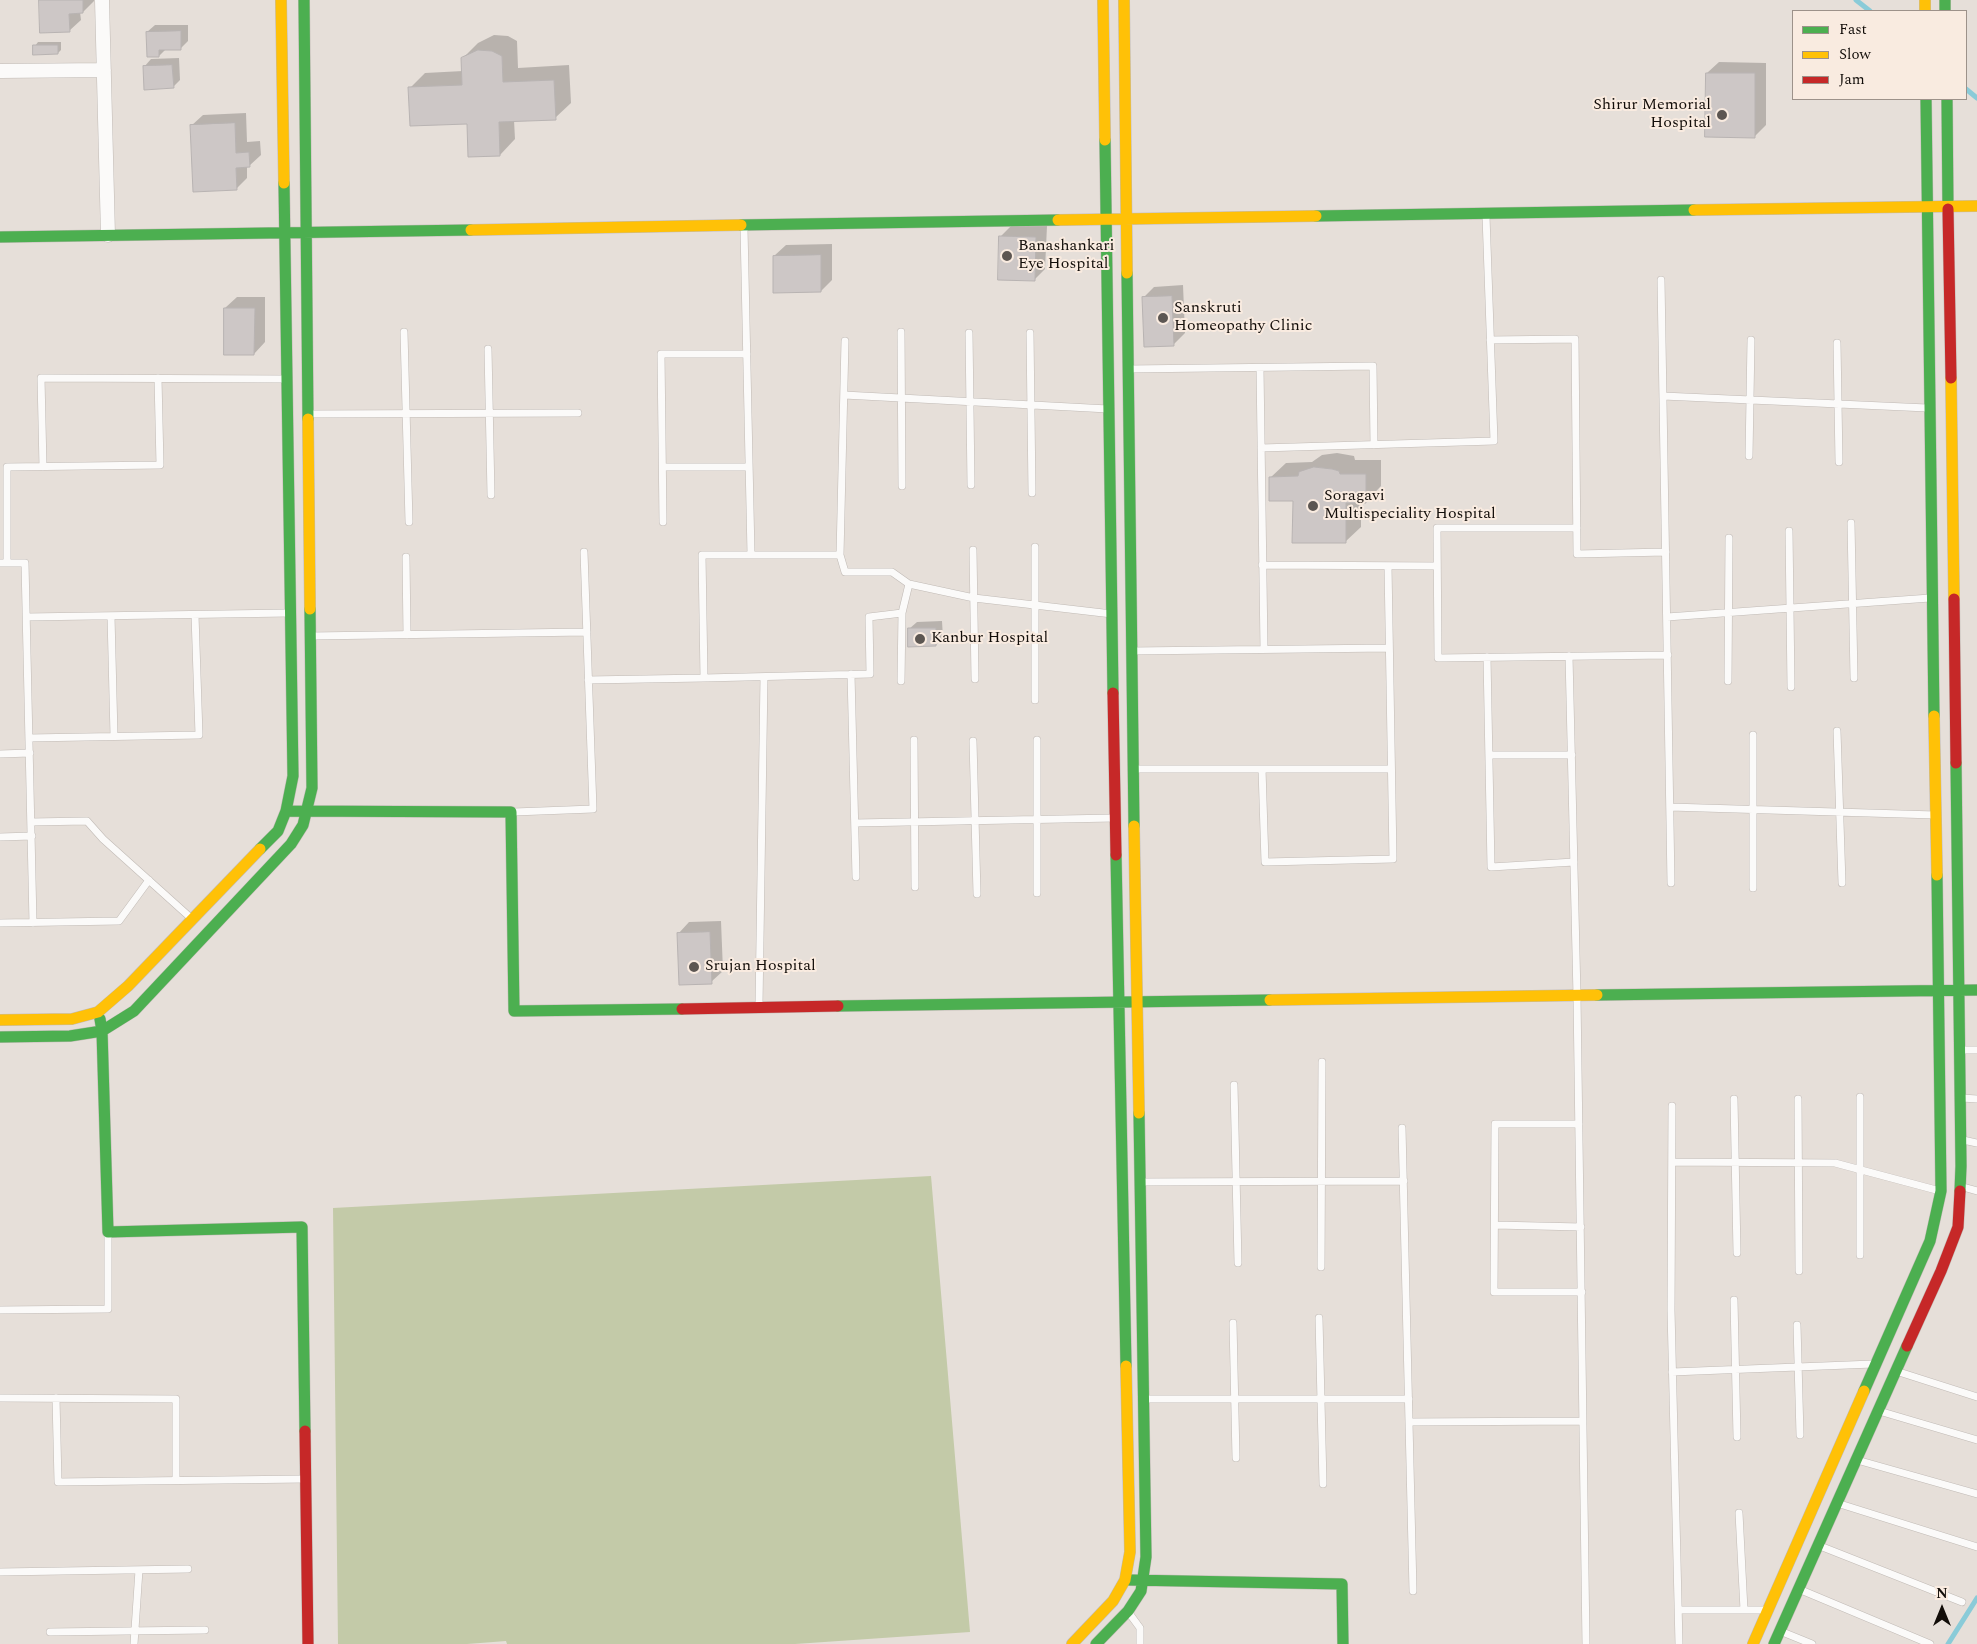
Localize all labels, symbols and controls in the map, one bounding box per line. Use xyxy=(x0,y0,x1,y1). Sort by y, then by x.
legend xyxy=(1792,10,1967,100)
text: Fast xyxy=(1839,18,1867,41)
text: Slow xyxy=(1839,43,1871,66)
text: Jam xyxy=(1839,68,1865,91)
place label: Shirur Memorial Hospital xyxy=(1593,96,1711,134)
marker: Shirur Memorial Hospital xyxy=(1715,108,1729,122)
place label: Banashankari Eye Hospital xyxy=(1018,237,1115,275)
marker: Banashankari Eye Hospital xyxy=(1000,249,1014,263)
place label: Sanskruti Homeopathy Clinic xyxy=(1174,299,1312,337)
marker: Sanskruti Homeopathy Clinic xyxy=(1156,311,1170,325)
place label: Soragavi Multispeciality Hospital xyxy=(1324,487,1496,525)
marker: Soragavi Multispeciality Hospital xyxy=(1306,499,1320,513)
place label: Kanbur Hospital xyxy=(931,629,1048,649)
marker: Kanbur Hospital xyxy=(913,632,927,646)
place label: Srujan Hospital xyxy=(705,957,816,977)
marker: Srujan Hospital xyxy=(687,960,701,974)
text: N xyxy=(1936,1583,1948,1604)
north arrow xyxy=(1917,1584,1967,1634)

